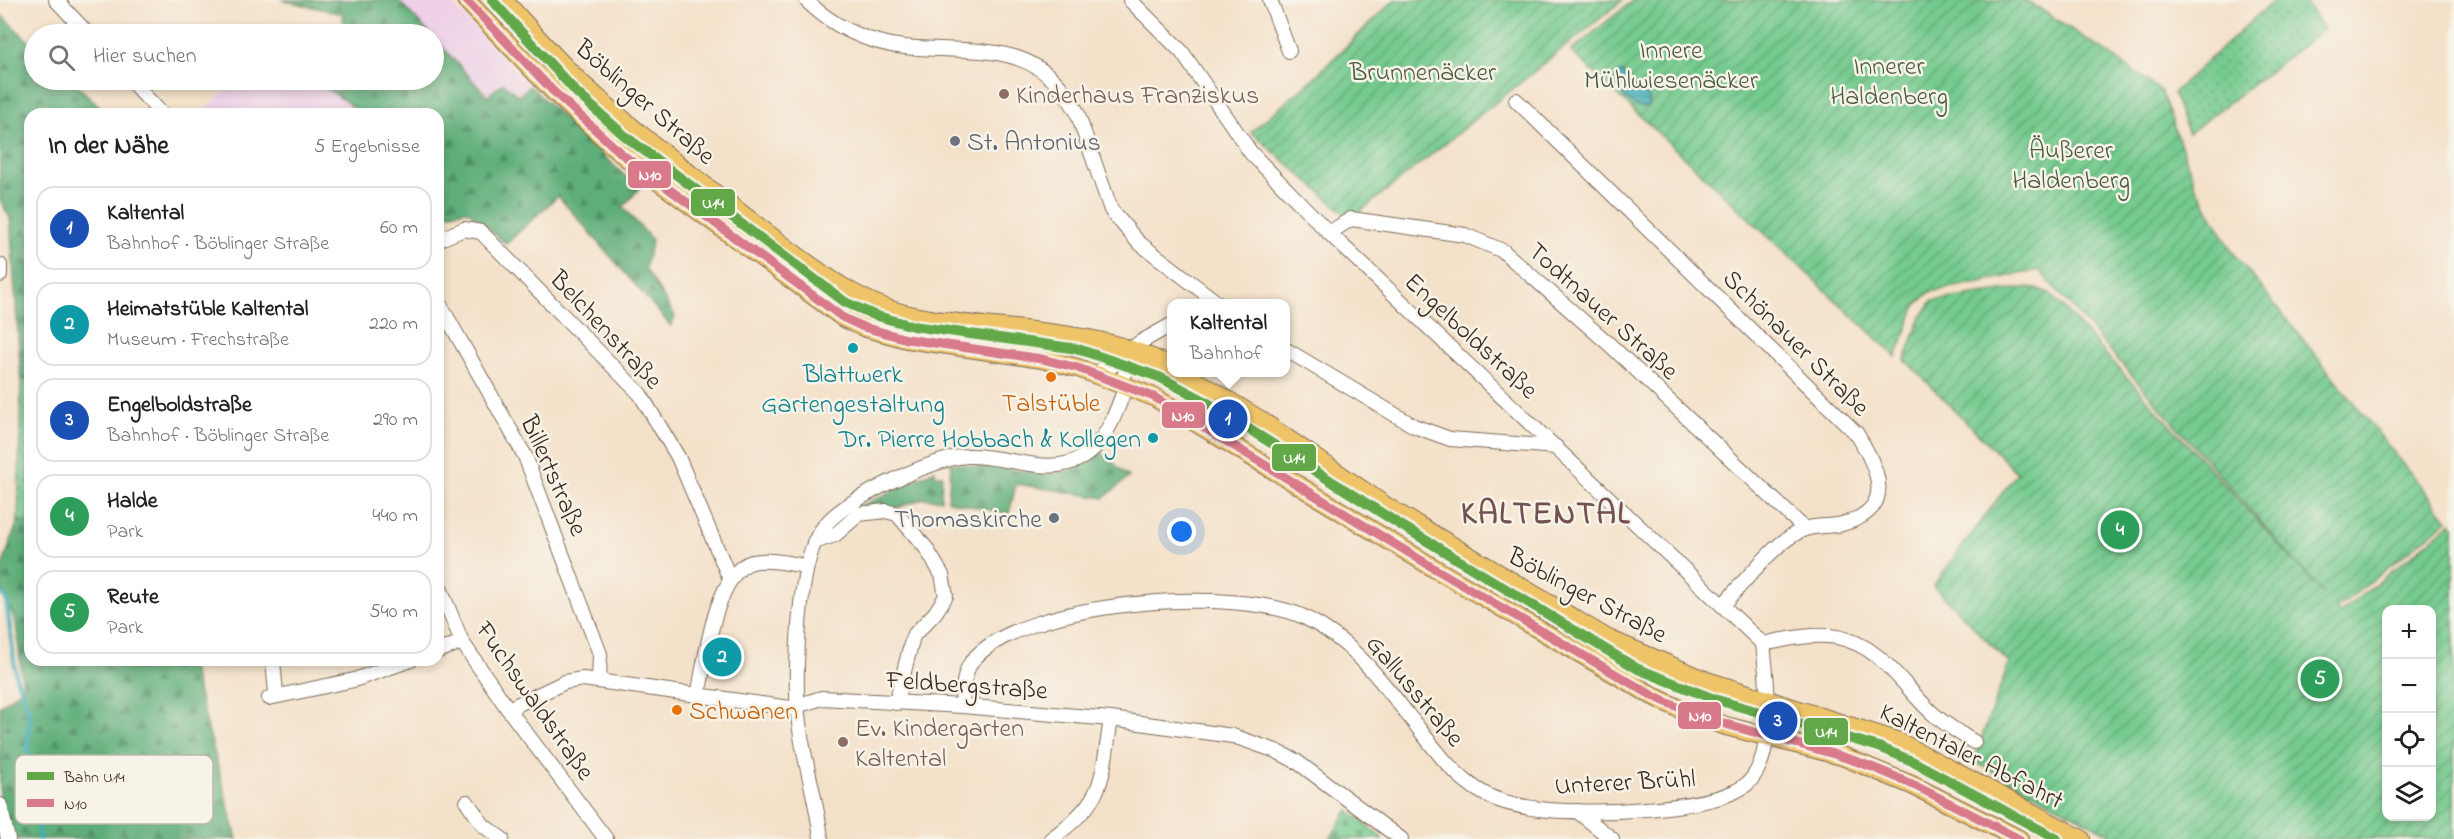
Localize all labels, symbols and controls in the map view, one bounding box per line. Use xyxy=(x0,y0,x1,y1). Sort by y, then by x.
search box xyxy=(24,24,444,90)
street label: Böblinger Straße xyxy=(564,31,723,175)
park label: Innere Mühlwiesenäcker xyxy=(1584,33,1759,101)
icon: search xyxy=(45,41,78,74)
text: Hier suchen xyxy=(93,41,197,73)
park label: Innerer Haldenberg xyxy=(1830,49,1948,117)
park label: Brunnenäcker xyxy=(1349,55,1497,93)
place label: Kinderhaus Franziskus xyxy=(1016,78,1259,116)
marker: Kinderhaus Franziskus xyxy=(997,87,1011,101)
place label: St. Antonius xyxy=(967,125,1101,163)
text: In der Nähe xyxy=(48,128,169,166)
text: 5 Ergebnisse xyxy=(314,133,420,162)
park label: Äußerer Haldenberg xyxy=(2012,133,2130,201)
marker: St. Antonius xyxy=(948,134,962,148)
line badge: N10 xyxy=(627,160,672,189)
text: N10 xyxy=(639,164,661,188)
line badge: U14 xyxy=(690,188,736,217)
text: U14 xyxy=(702,192,724,216)
text: Kaltental xyxy=(107,198,184,230)
text: 1 xyxy=(66,214,73,243)
text: 60 m xyxy=(380,214,418,243)
text: Bahnhof · Böblinger Straße xyxy=(107,230,329,259)
street label: Todtnauer Straße xyxy=(1518,234,1686,391)
street label: Belchenstraße xyxy=(539,262,670,400)
street label: Schönauer Straße xyxy=(1713,262,1877,427)
street label: Engelboldstraße xyxy=(1394,265,1546,410)
text: Heimatstüble Kaltental xyxy=(107,294,308,326)
popup xyxy=(1167,299,1290,377)
text: Kaltental xyxy=(1190,308,1267,340)
text: 2 xyxy=(65,310,74,339)
text: 220 m xyxy=(369,310,418,339)
text: Museum · Frechstraße xyxy=(107,326,289,355)
text: Bahnhof xyxy=(1190,340,1263,369)
marker: Blattwerk Gartengestaltung xyxy=(846,341,860,355)
place label: Blattwerk Gartengestaltung xyxy=(761,357,945,425)
marker: Talstüble xyxy=(1044,370,1058,384)
place label: Talstüble xyxy=(1001,386,1101,424)
text: Engelboldstraße xyxy=(107,390,252,422)
pin: 1 xyxy=(1208,396,1248,442)
line badge: N10 xyxy=(1161,401,1206,429)
text: N10 xyxy=(1172,405,1194,429)
text: 3 xyxy=(65,406,74,435)
text: 290 m xyxy=(373,406,418,435)
street label: Billertstraße xyxy=(508,409,596,543)
text: Bahnhof · Böblinger Straße xyxy=(107,422,329,451)
place label: Dr. Pierre Hobbach & Kollegen xyxy=(838,422,1141,460)
marker: Dr. Pierre Hobbach & Kollegen xyxy=(1146,431,1160,445)
line badge: U14 xyxy=(1271,443,1317,472)
text: U14 xyxy=(1283,447,1305,471)
text: Halde xyxy=(107,486,158,518)
district label: KALTENTAL xyxy=(1461,492,1631,539)
text: 4 xyxy=(65,502,74,531)
text: 440 m xyxy=(372,502,418,531)
place label: Thomaskirche xyxy=(894,502,1042,540)
pin: 4 xyxy=(2100,508,2140,552)
marker: Thomaskirche xyxy=(1047,511,1061,525)
your location xyxy=(1167,517,1196,546)
text: Park xyxy=(107,518,143,547)
street label: Böblinger Straße xyxy=(1499,538,1673,655)
text: Reute xyxy=(107,582,159,614)
text: 5 xyxy=(64,598,75,627)
text: 540 m xyxy=(369,598,418,627)
map controls xyxy=(2382,605,2436,821)
button: + xyxy=(2382,605,2436,659)
text: Park xyxy=(107,614,143,643)
street label: Fuchswaldstraße xyxy=(464,614,603,789)
street label: Gallusstraße xyxy=(1355,627,1472,757)
pin: 2 xyxy=(702,634,742,680)
pin: 5 xyxy=(2300,656,2340,702)
button: − xyxy=(2382,659,2436,713)
street label: Feldbergstraße xyxy=(884,662,1049,712)
place label: Schwanen xyxy=(689,694,798,732)
street label: Kaltentaler Abfahrt xyxy=(1872,695,2070,821)
pin: 3 xyxy=(1758,698,1798,744)
line badge: N10 xyxy=(1677,701,1722,730)
marker: Schwanen xyxy=(670,703,684,717)
text: N10 xyxy=(1689,705,1711,729)
place label: Ev. Kindergarten Kaltental xyxy=(855,711,1024,779)
button: locate xyxy=(2382,713,2436,767)
line badge: U14 xyxy=(1803,717,1849,746)
text: U14 xyxy=(1815,721,1837,745)
marker: Ev. Kindergarten Kaltental xyxy=(836,735,850,749)
legend xyxy=(15,755,213,824)
street label: Unterer Brühl xyxy=(1554,761,1697,807)
text: Bahn U14 xyxy=(63,766,125,790)
button: layers xyxy=(2382,767,2436,821)
text: N10 xyxy=(64,793,87,817)

